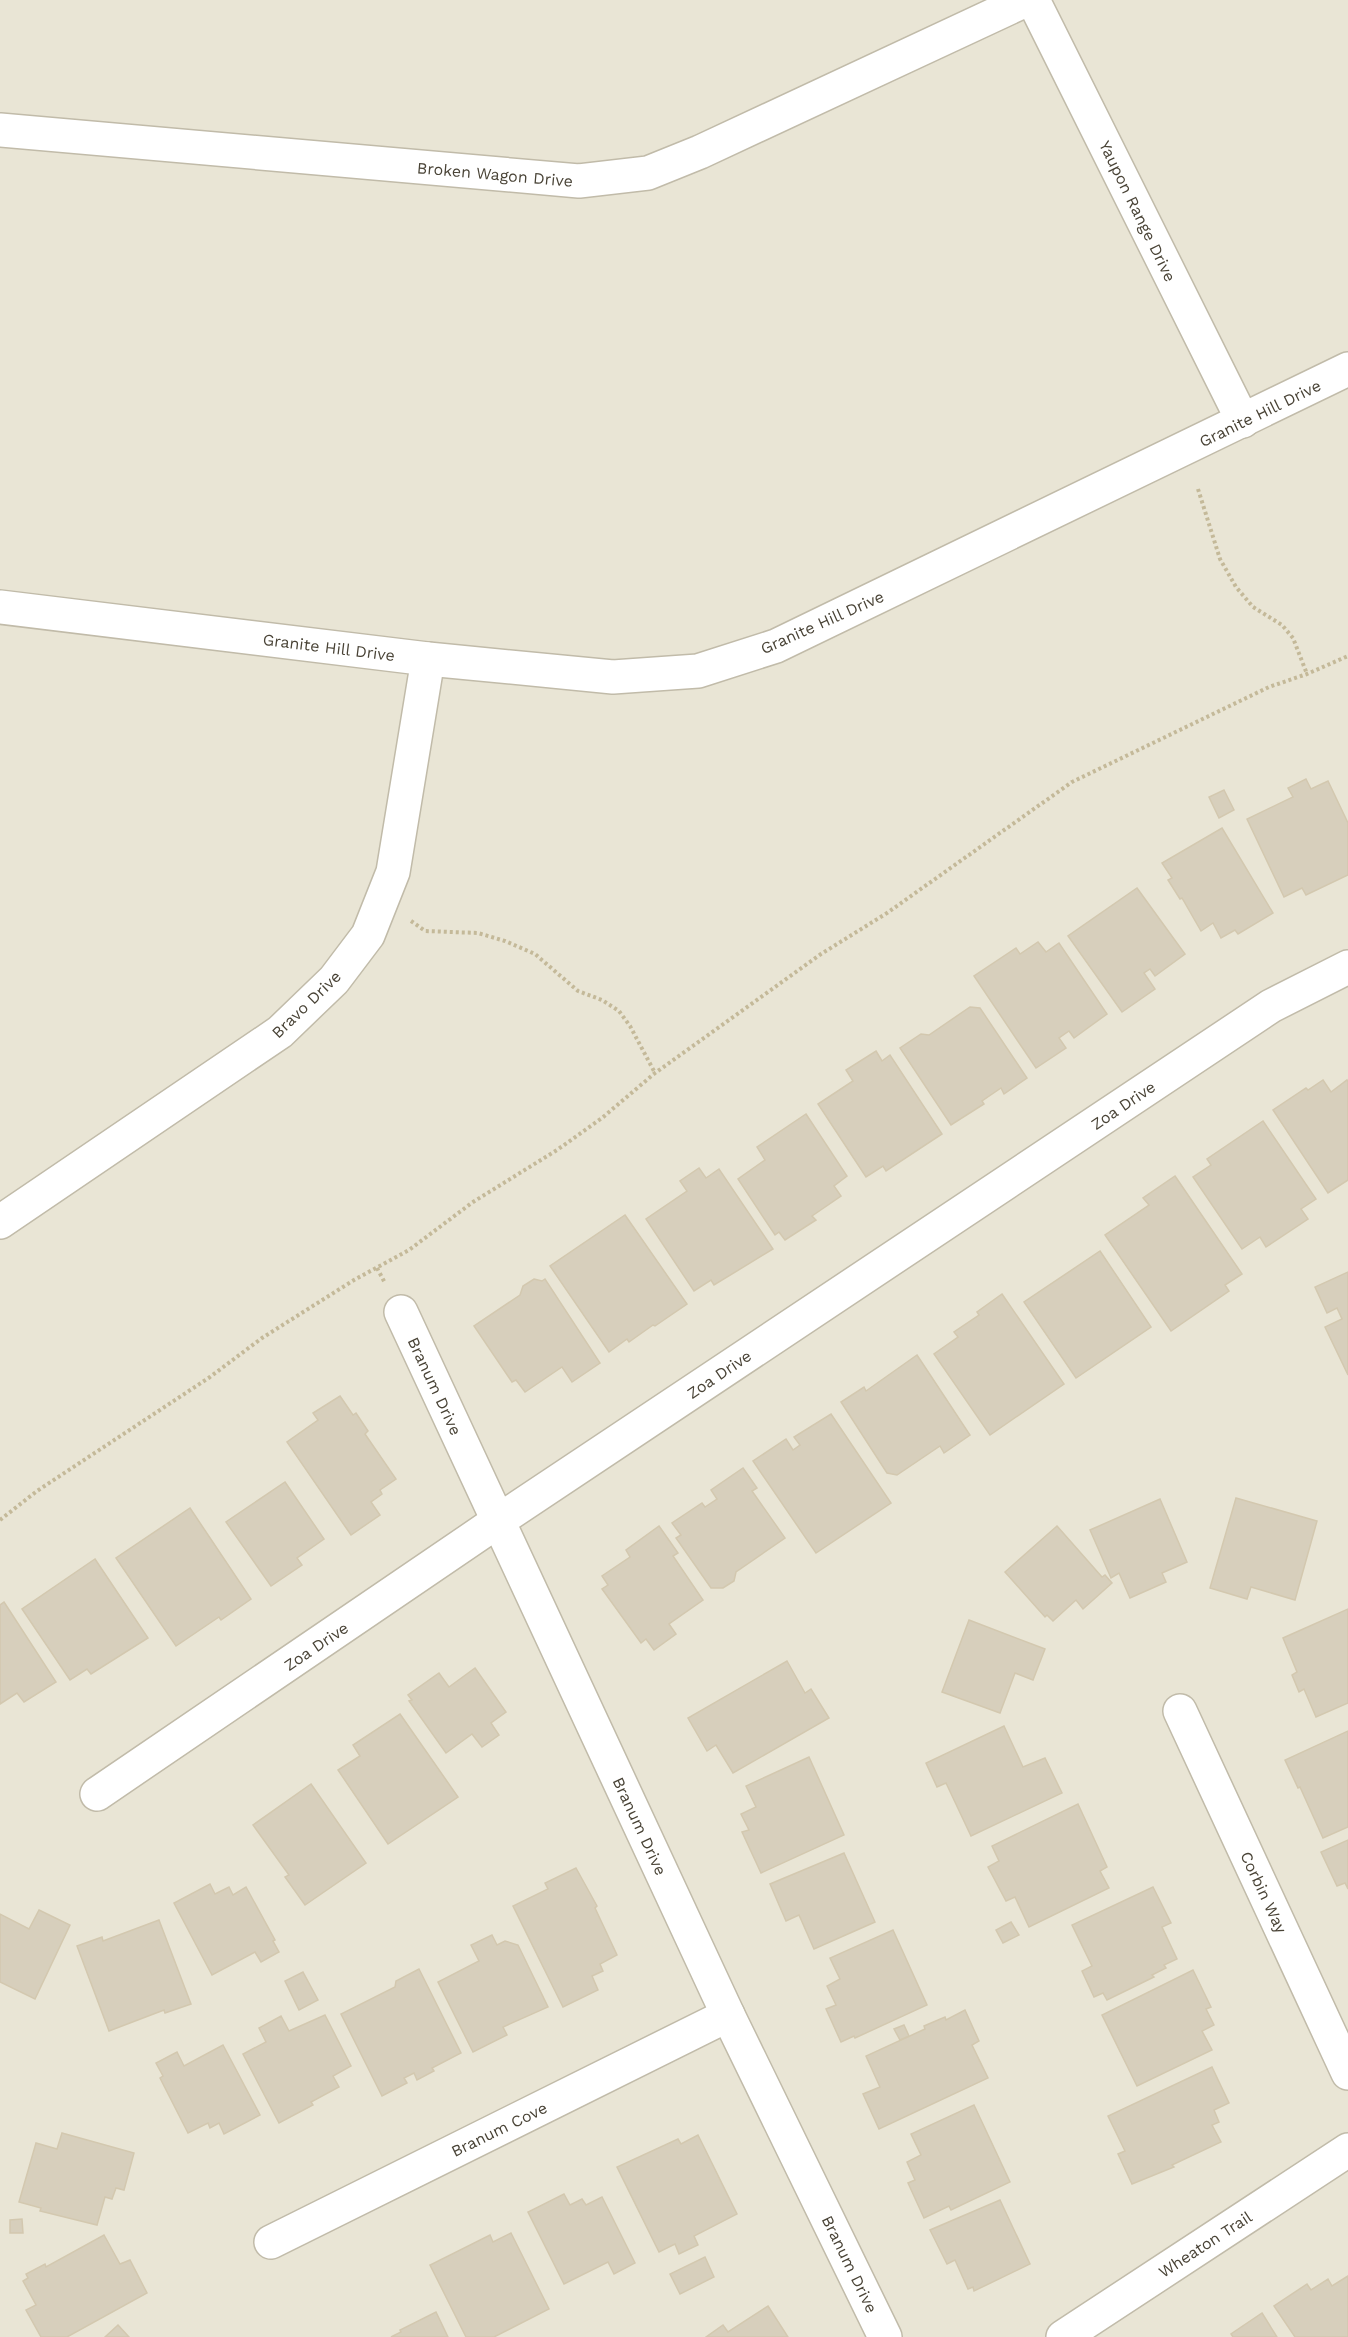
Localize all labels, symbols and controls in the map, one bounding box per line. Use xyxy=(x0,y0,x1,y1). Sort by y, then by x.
street label: Yaupon Range Drive xyxy=(1095,138,1180,285)
street label: Broken Wagon Drive xyxy=(416,158,574,191)
street label: Granite Hill Drive xyxy=(1196,376,1324,451)
street label: Granite Hill Drive xyxy=(758,587,887,658)
street label: Granite Hill Drive xyxy=(262,630,396,665)
street label: Bravo Drive xyxy=(268,967,345,1042)
street label: Zoa Drive xyxy=(1088,1077,1159,1134)
street label: Branum Drive xyxy=(404,1334,466,1438)
street label: Zoa Drive xyxy=(684,1346,755,1403)
street label: Zoa Drive xyxy=(281,1618,352,1675)
street label: Branum Drive xyxy=(609,1774,671,1878)
street label: Corbin Way xyxy=(1236,1848,1291,1937)
street label: Branum Cove xyxy=(448,2098,550,2161)
street label: Wheaton Trail xyxy=(1155,2207,1256,2282)
street label: Branum Drive xyxy=(818,2212,881,2316)

